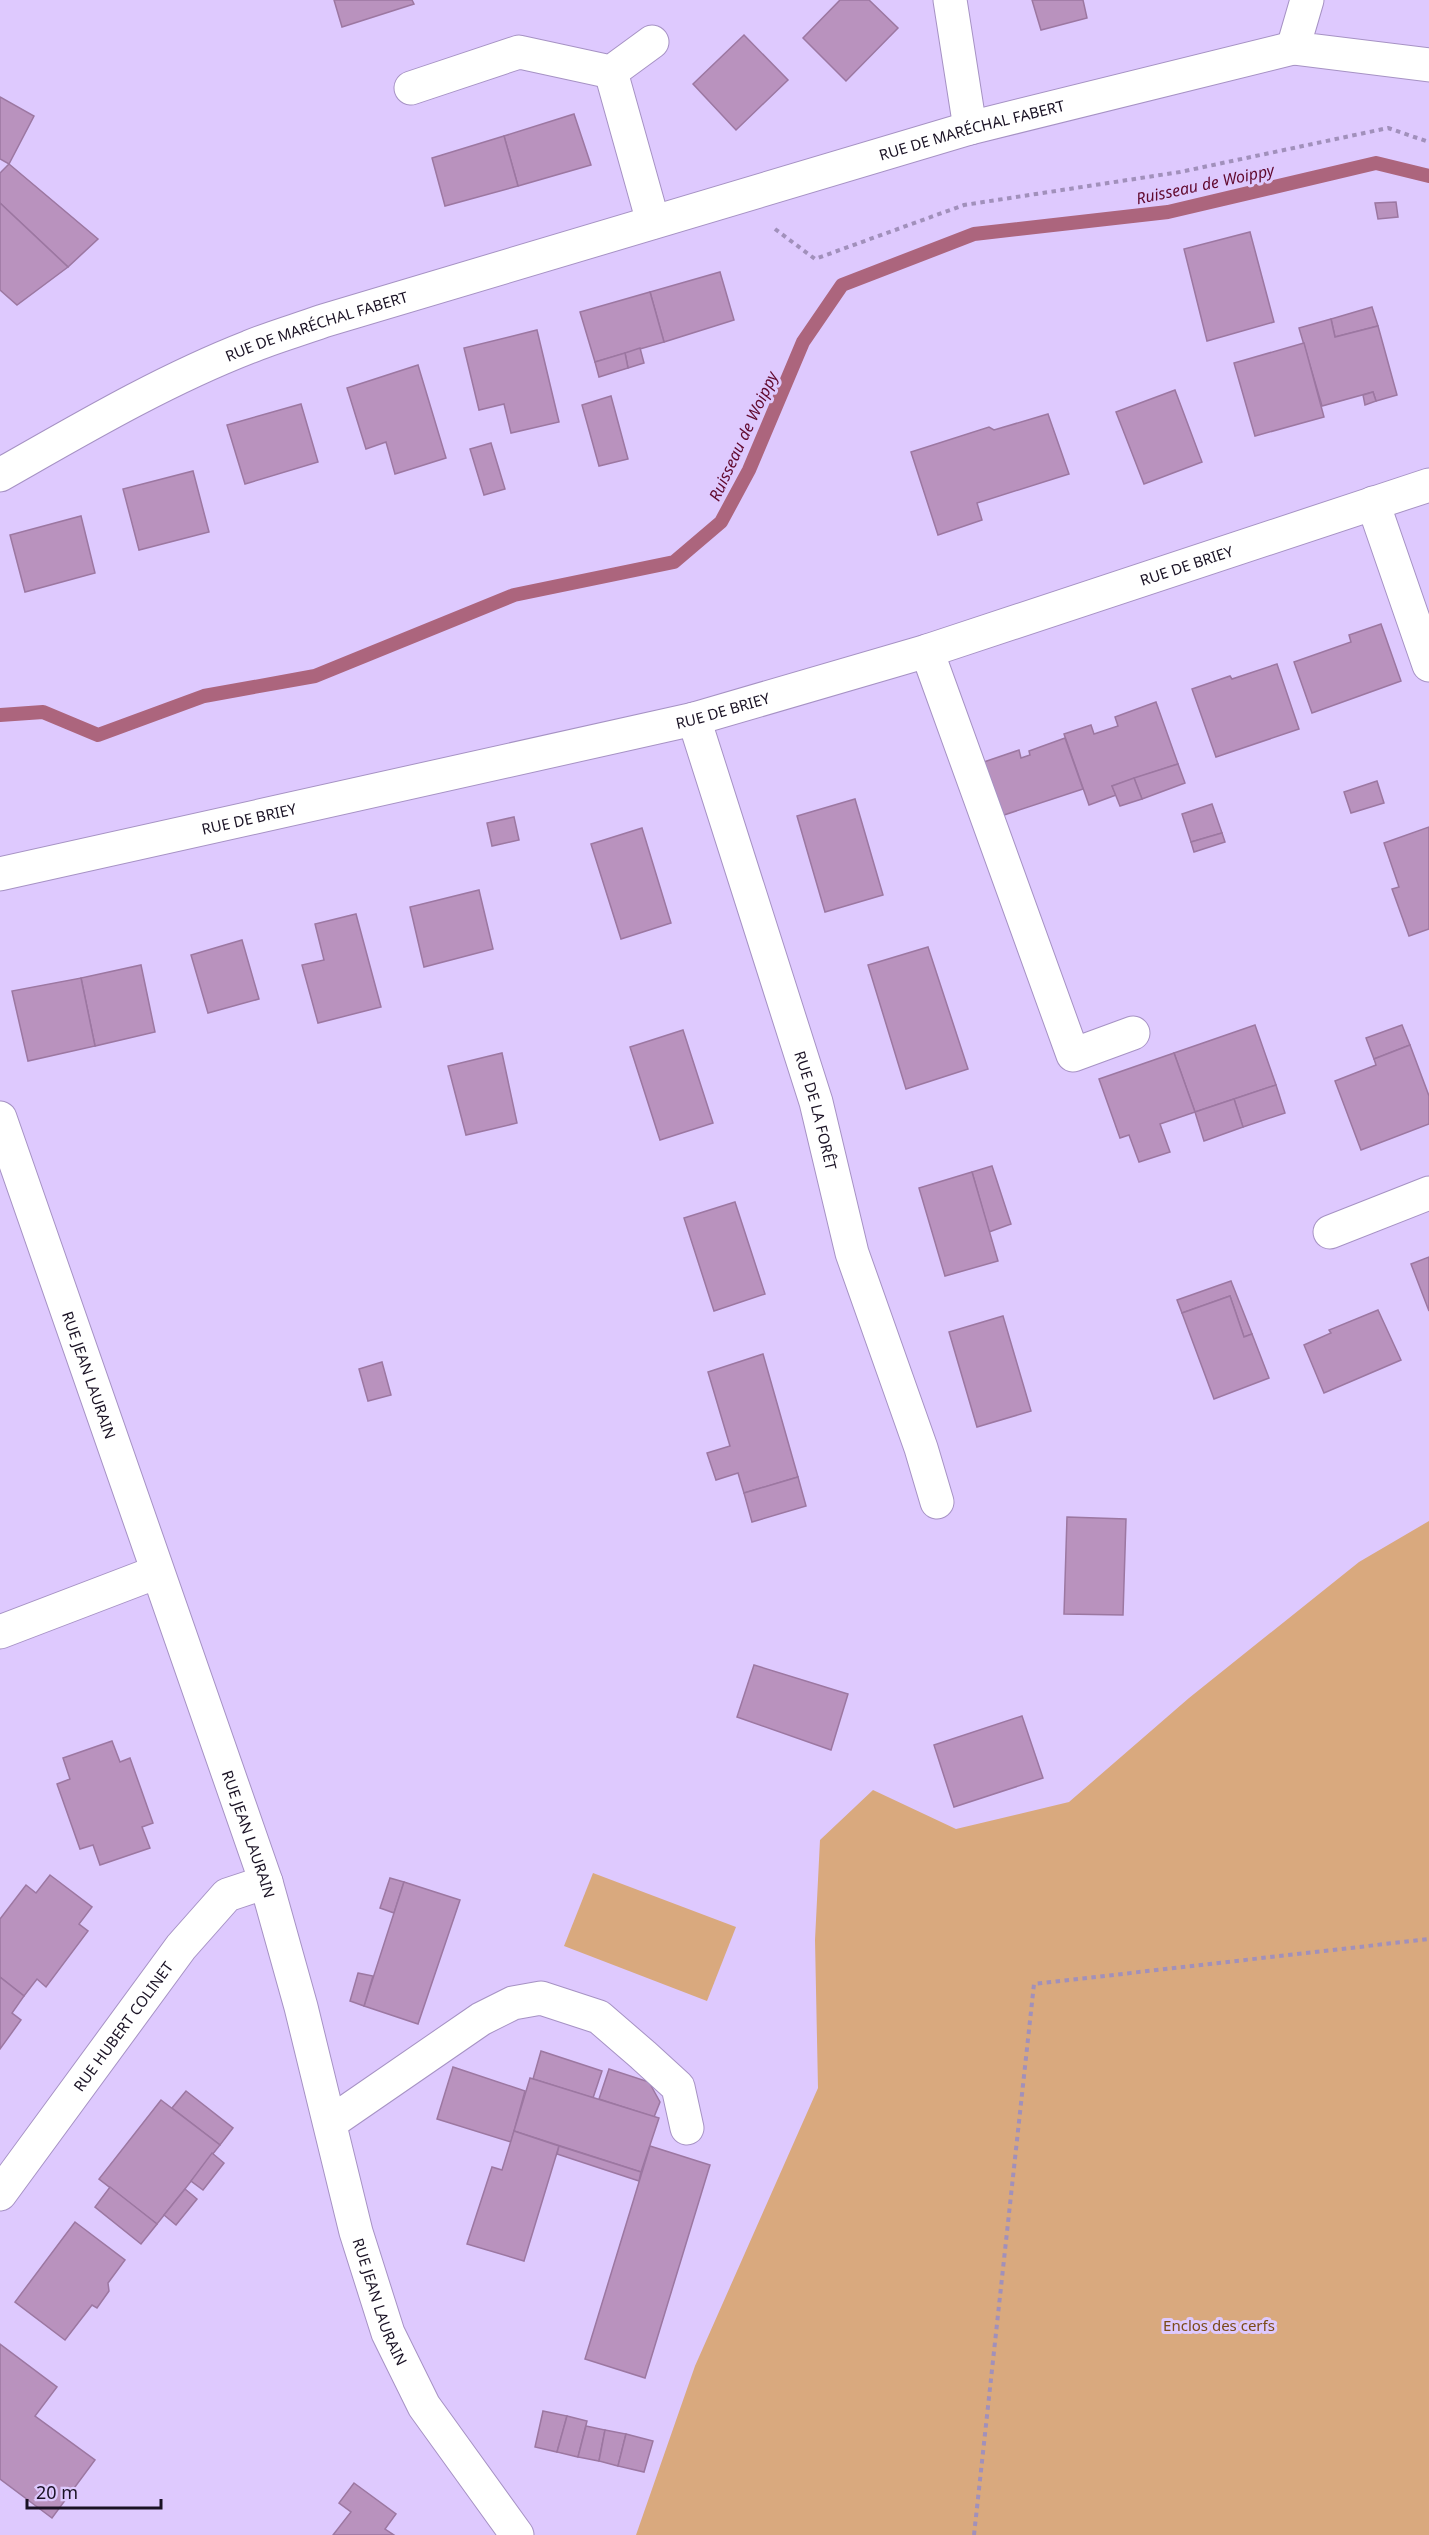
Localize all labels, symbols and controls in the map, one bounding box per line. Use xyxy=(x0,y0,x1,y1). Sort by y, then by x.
street label: RUE DE MARÉCHAL FABERT xyxy=(876,95,1067,165)
water label: Ruisseau de Woippy xyxy=(1134,158,1277,209)
street label: RUE DE MARÉCHAL FABERT xyxy=(222,286,411,366)
water label: Ruisseau de Woippy xyxy=(703,366,783,504)
street label: RUE DE BRIEY xyxy=(1137,540,1236,590)
street label: RUE DE BRIEY xyxy=(674,687,772,733)
street label: RUE DE BRIEY xyxy=(199,798,299,839)
street label: RUE DE LA FORÊT xyxy=(790,1048,842,1172)
street label: RUE JEAN LAURAIN xyxy=(58,1308,121,1441)
street label: RUE JEAN LAURAIN xyxy=(218,1767,280,1900)
street label: RUE HUBERT COLINET xyxy=(69,1957,178,2095)
street label: RUE JEAN LAURAIN xyxy=(348,2235,412,2368)
park label: Enclos des cerfs xyxy=(1163,2315,1275,2335)
scale bar xyxy=(27,2472,160,2510)
text: 20 m xyxy=(36,2480,78,2504)

